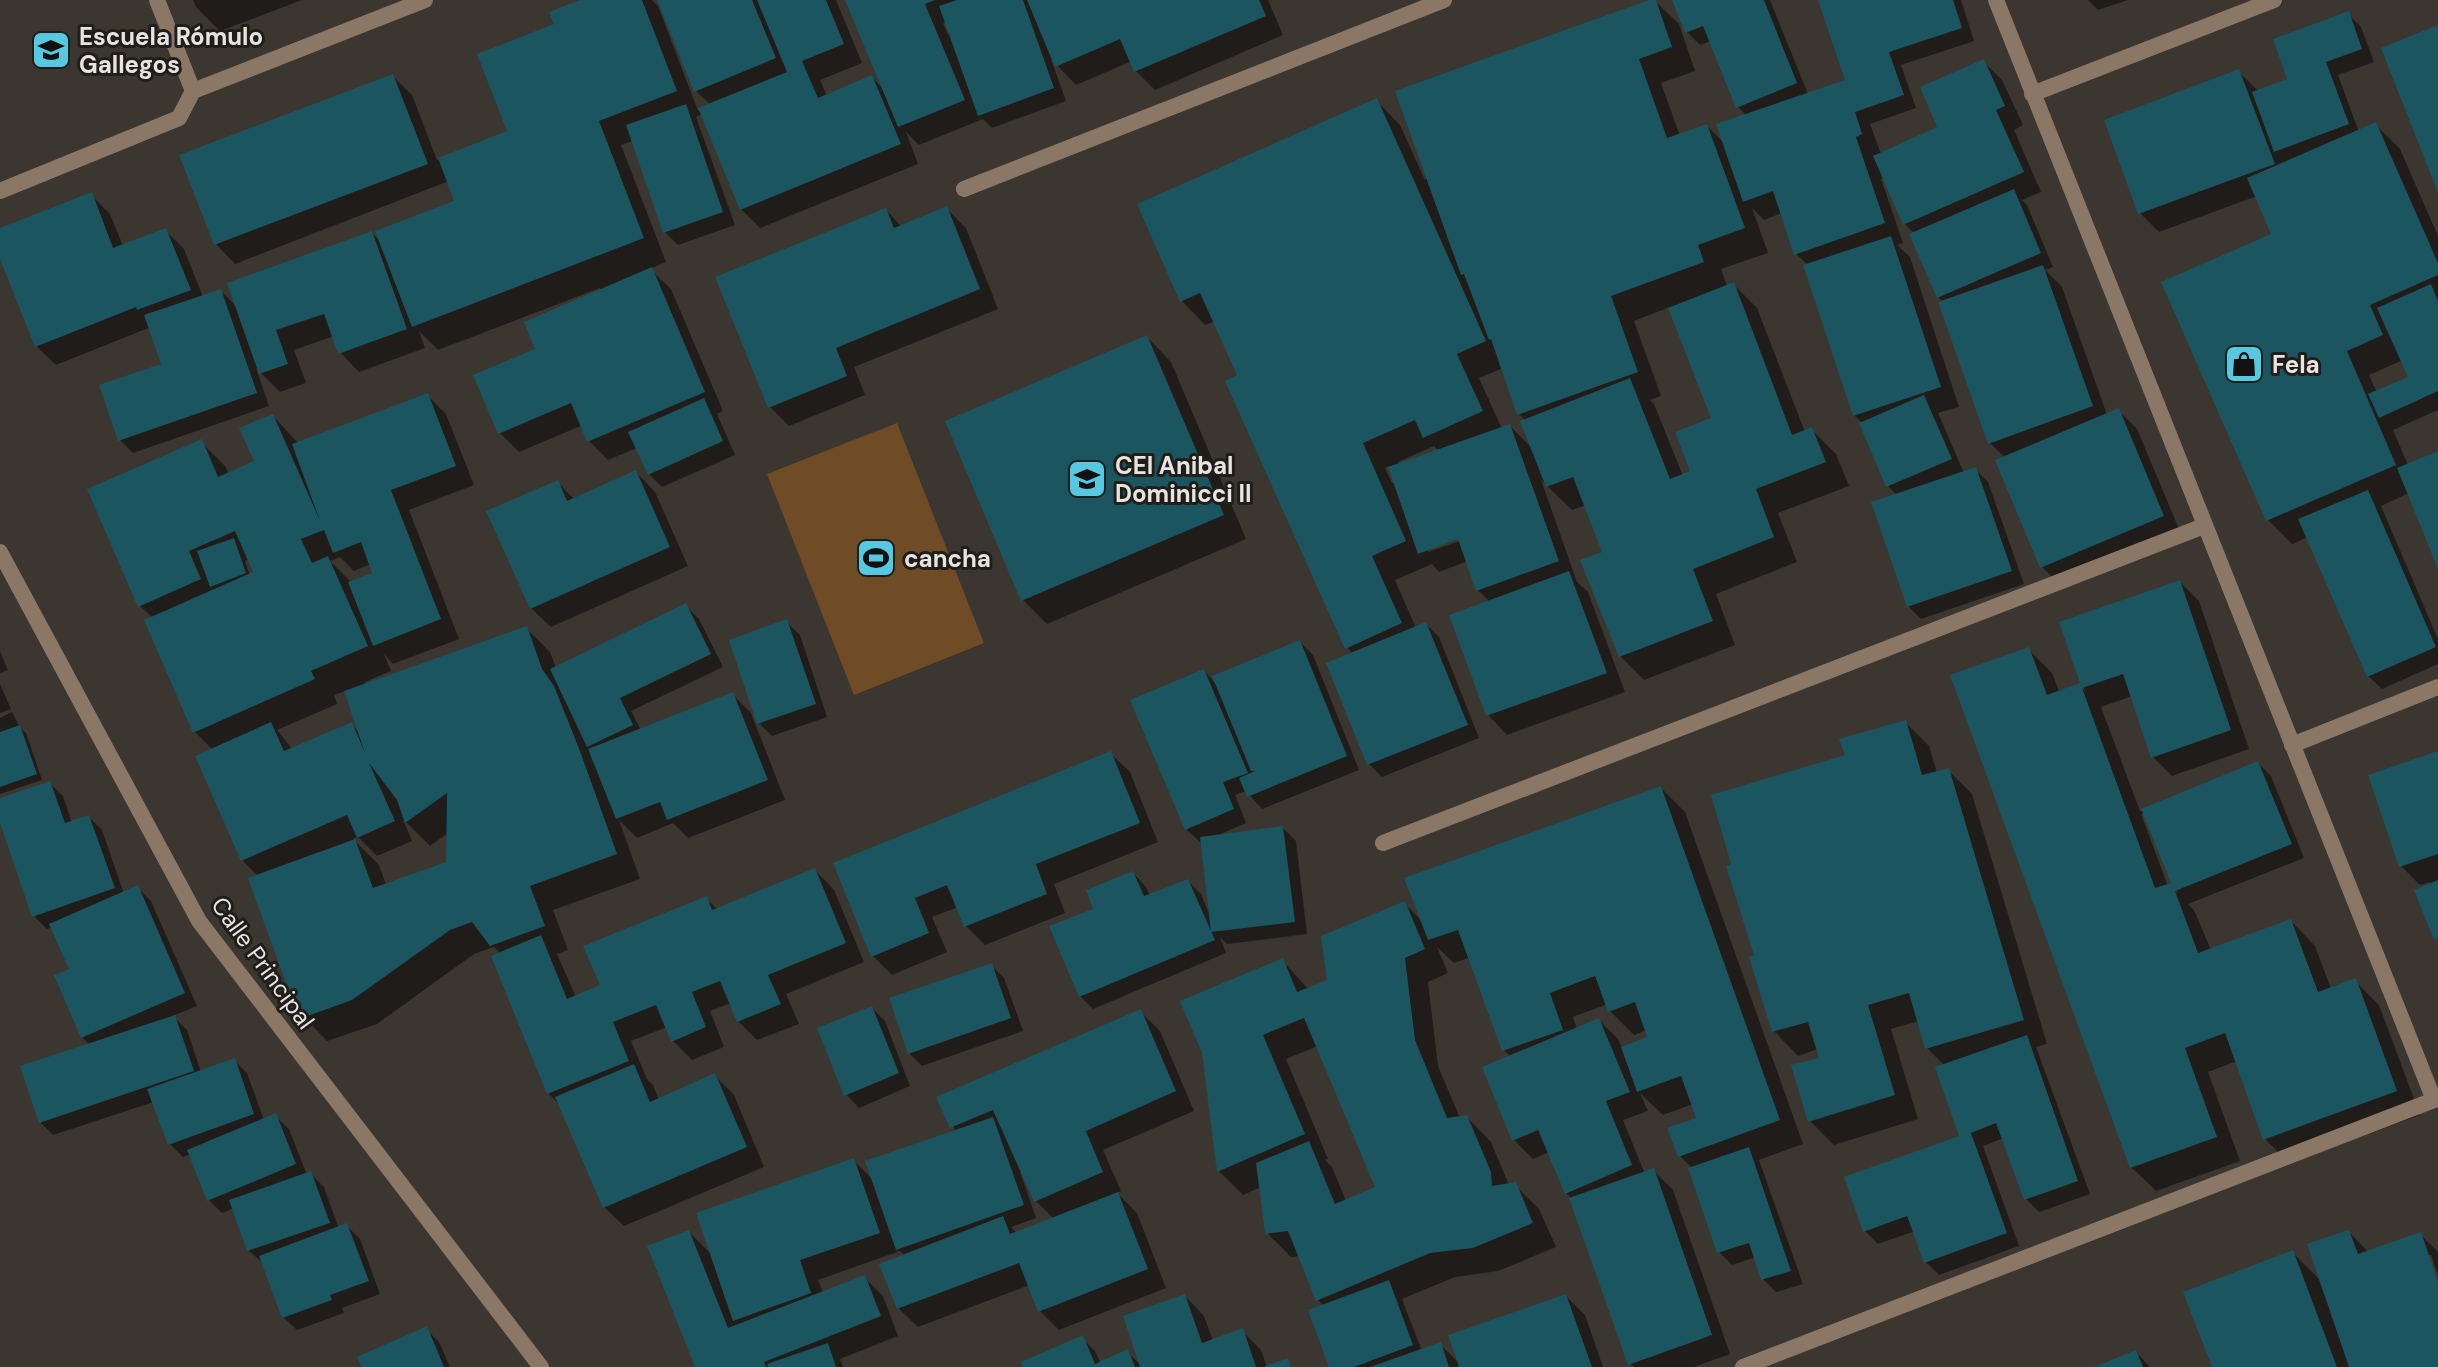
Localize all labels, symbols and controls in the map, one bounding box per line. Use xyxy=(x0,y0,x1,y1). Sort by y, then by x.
place label: Escuela Rómulo Gallegos xyxy=(79,21,263,80)
school or university icon: Escuela Rómulo Gallegos xyxy=(30,29,72,71)
shop icon: Fela xyxy=(2223,343,2265,385)
place label: Fela xyxy=(2272,349,2320,380)
place label: CEI Anibal Dominicci II xyxy=(1115,450,1252,509)
school or university icon: CEI Anibal Dominicci II xyxy=(1066,458,1108,500)
sports icon: cancha xyxy=(855,537,897,579)
place label: cancha xyxy=(904,543,991,574)
street label: Calle Principal xyxy=(205,891,321,1035)

